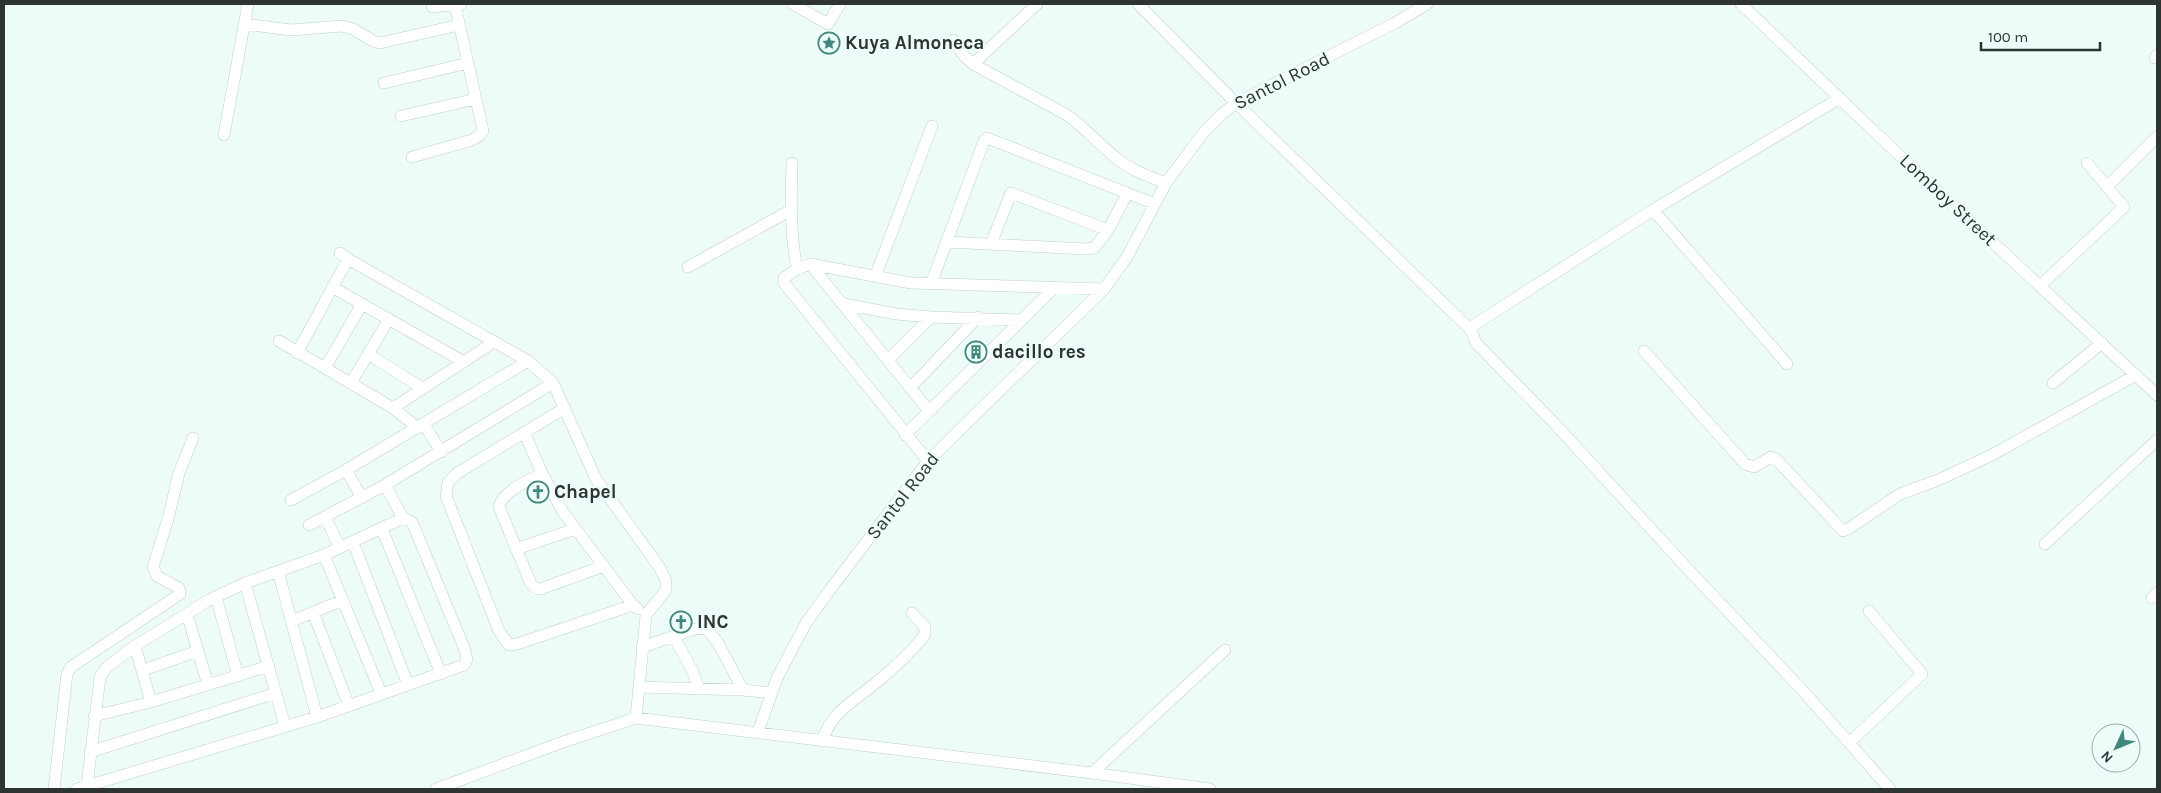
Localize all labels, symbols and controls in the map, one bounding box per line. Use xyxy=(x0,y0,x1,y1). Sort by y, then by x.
scale bar xyxy=(1981,20,2100,52)
text: 100 m xyxy=(1988,28,2028,46)
place icon: Kuya Almoneca xyxy=(817,31,841,55)
place label: Kuya Almoneca xyxy=(845,32,984,54)
street label: Santol Road xyxy=(1230,47,1334,115)
street label: Lomboy Street xyxy=(1895,150,2001,250)
building icon: dacillo res xyxy=(964,340,988,364)
place label: dacillo res xyxy=(992,341,1086,363)
street label: Santol Road xyxy=(862,448,944,544)
church icon: Chapel xyxy=(526,480,550,504)
place label: Chapel xyxy=(554,481,616,503)
church icon: INC xyxy=(669,610,693,634)
place label: INC xyxy=(697,611,728,633)
north arrow xyxy=(2091,723,2141,773)
text: N xyxy=(2097,747,2117,766)

